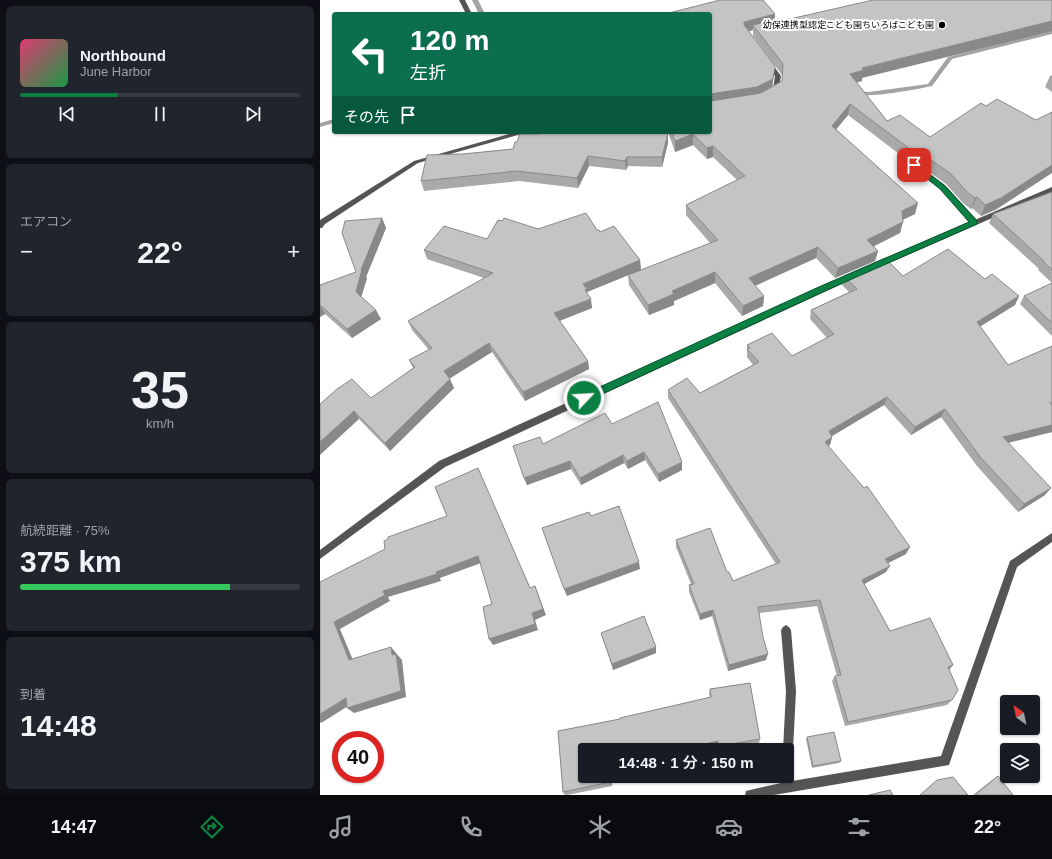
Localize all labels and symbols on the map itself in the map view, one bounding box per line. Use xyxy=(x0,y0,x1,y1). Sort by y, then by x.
place label: 幼保連携型認定こども園ちいろばこども園 xyxy=(763,20,934,30)
marker: 幼保連携型認定こども園ちいろばこども園 xyxy=(937,20,947,30)
pin xyxy=(897,148,931,182)
position arrow xyxy=(563,377,605,419)
north arrow xyxy=(1000,695,1040,735)
speed limit sign: 40 xyxy=(332,731,384,783)

